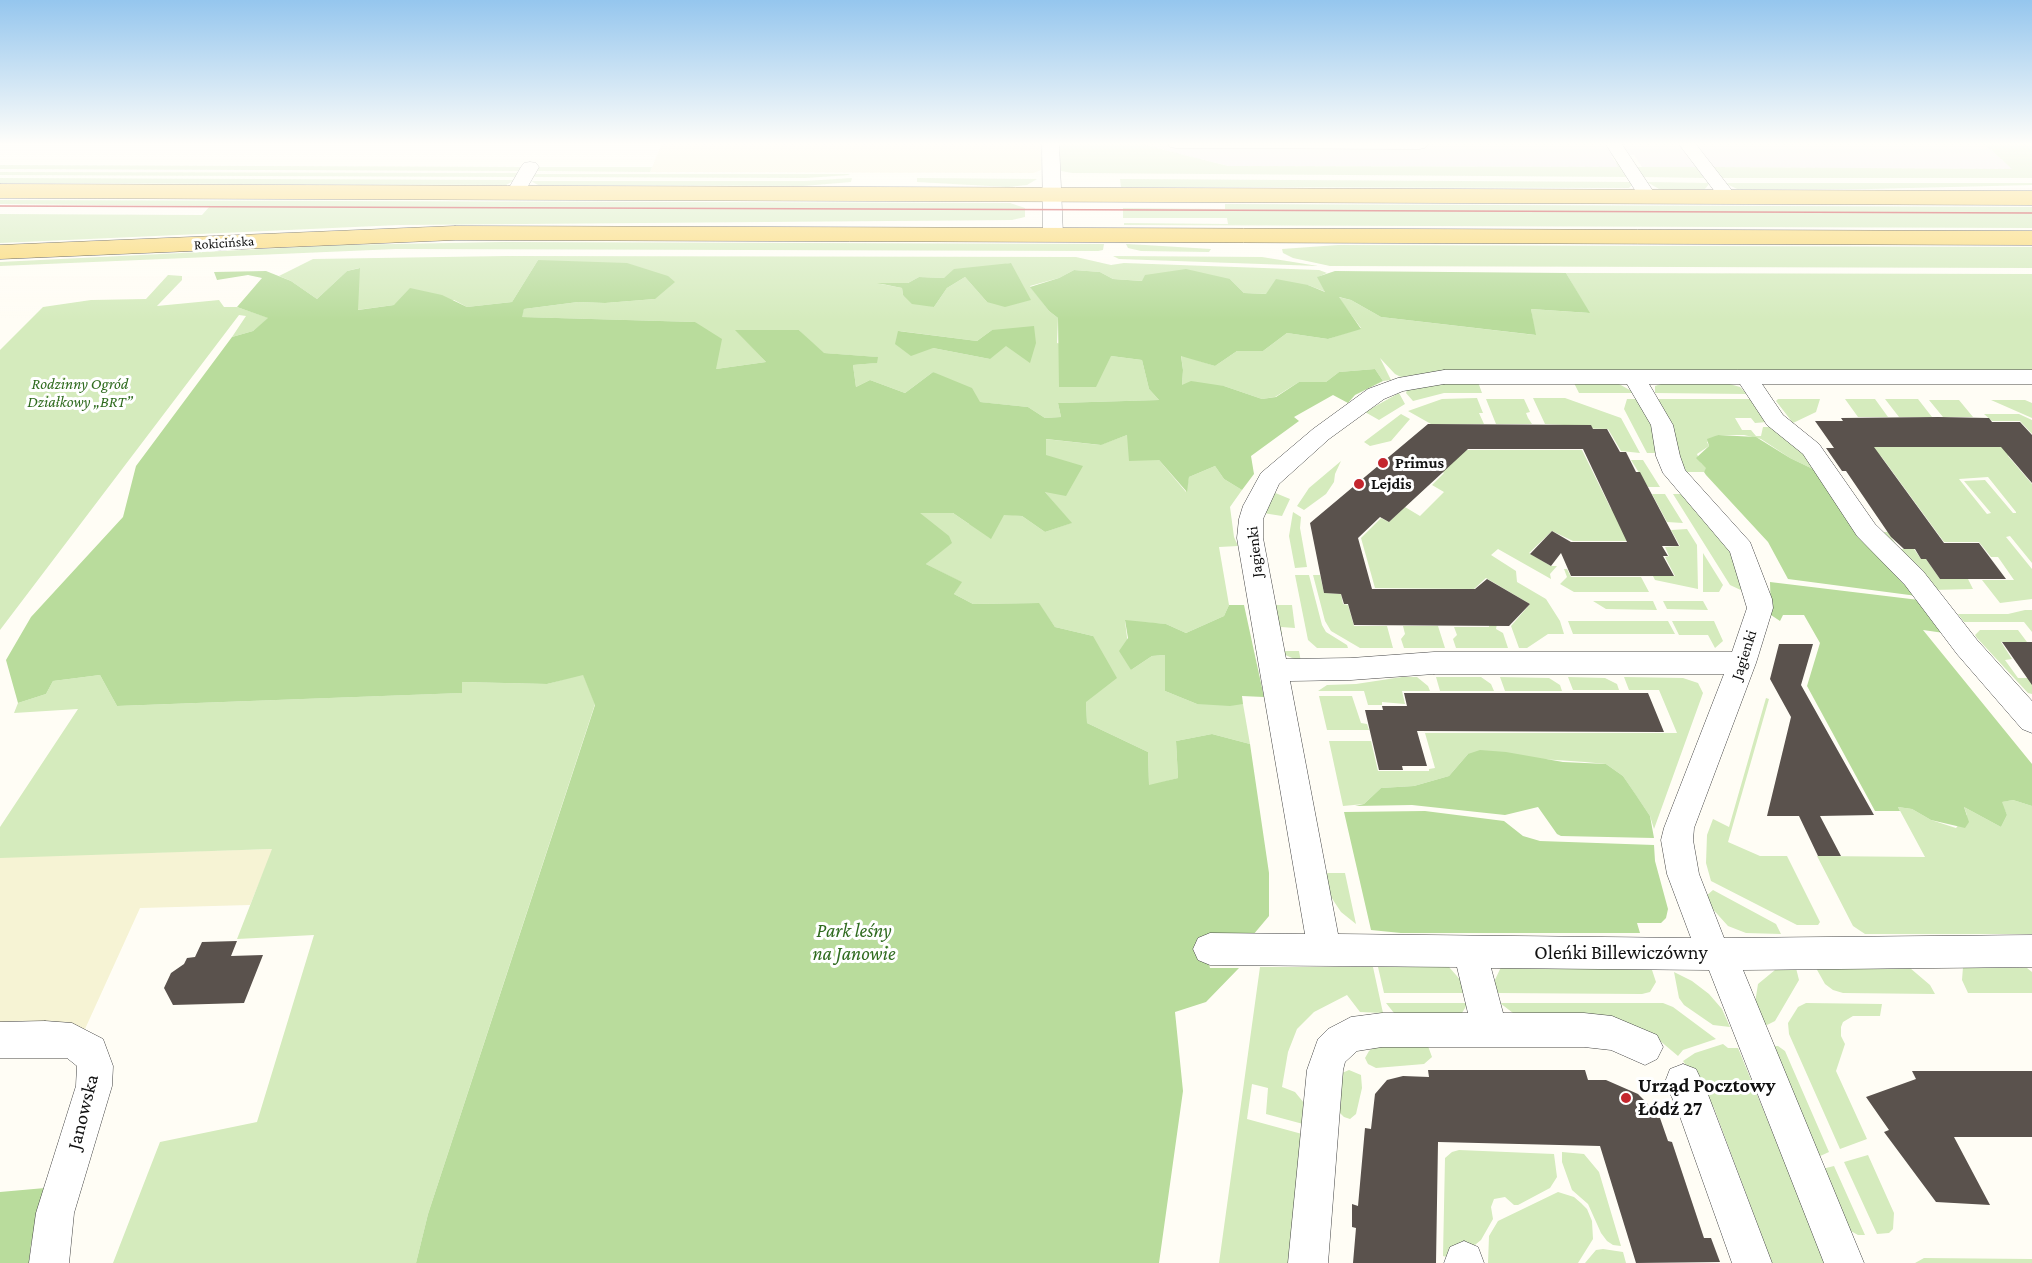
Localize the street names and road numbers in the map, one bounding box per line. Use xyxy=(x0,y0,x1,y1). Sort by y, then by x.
street label: Rokicińska xyxy=(193,233,255,253)
street label: Jagienki xyxy=(1243,525,1267,579)
street label: Jagienki xyxy=(1727,628,1761,682)
street label: Oleńki Billewiczówny xyxy=(1534,941,1708,965)
street label: Janowska xyxy=(62,1072,104,1152)

